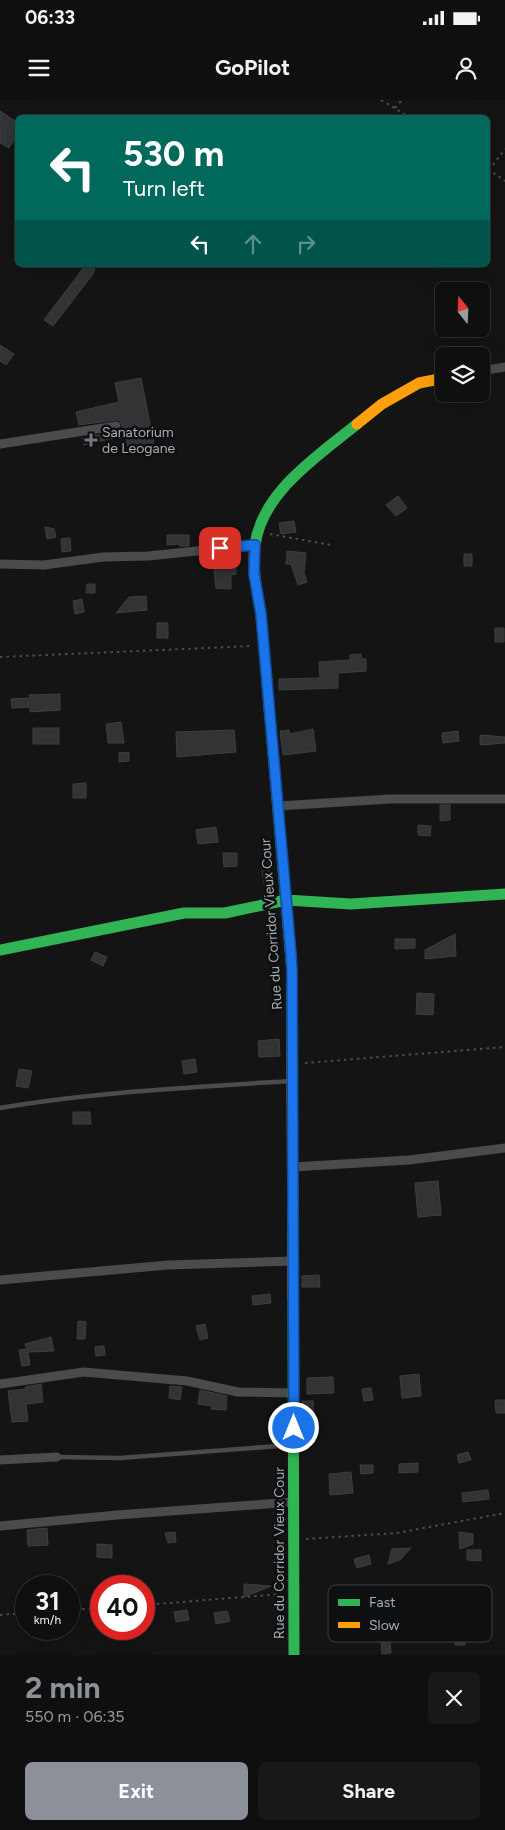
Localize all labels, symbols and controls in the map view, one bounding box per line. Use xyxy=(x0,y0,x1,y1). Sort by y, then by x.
text: 06:33 xyxy=(25,6,75,29)
icon: menu xyxy=(25,54,53,82)
text: GoPilot xyxy=(215,54,290,81)
icon: person xyxy=(452,54,480,82)
text: 530 m xyxy=(123,133,224,175)
icon: left xyxy=(40,135,105,200)
text: Turn left xyxy=(123,175,205,202)
icon: left xyxy=(186,230,214,258)
icon: ahead xyxy=(239,230,267,258)
icon: right xyxy=(292,230,320,258)
north arrow xyxy=(435,282,490,338)
map controls xyxy=(435,282,490,402)
button: layers xyxy=(435,347,490,402)
place label: Sanatorium de Leogane xyxy=(102,424,176,457)
marker: Sanatorium de Leogane xyxy=(84,433,98,447)
pin xyxy=(199,527,241,569)
icon: arrive xyxy=(206,534,234,562)
street label: Rue du Corridor Vieux Cour xyxy=(257,837,286,1010)
position arrow xyxy=(267,1401,319,1453)
street label: Rue du Corridor Vieux Cour xyxy=(271,1467,288,1639)
speed limit sign: 40 xyxy=(90,1575,155,1640)
legend xyxy=(328,1585,492,1642)
text: 31 xyxy=(35,1586,60,1616)
text: Fast xyxy=(369,1594,395,1611)
text: km/h xyxy=(34,1613,61,1627)
text: Slow xyxy=(369,1617,400,1634)
text: 2 min xyxy=(25,1669,101,1706)
button: close xyxy=(428,1672,480,1724)
text: 550 m · 06:35 xyxy=(25,1707,124,1726)
button: Exit xyxy=(25,1762,248,1820)
button: Share xyxy=(258,1762,480,1820)

